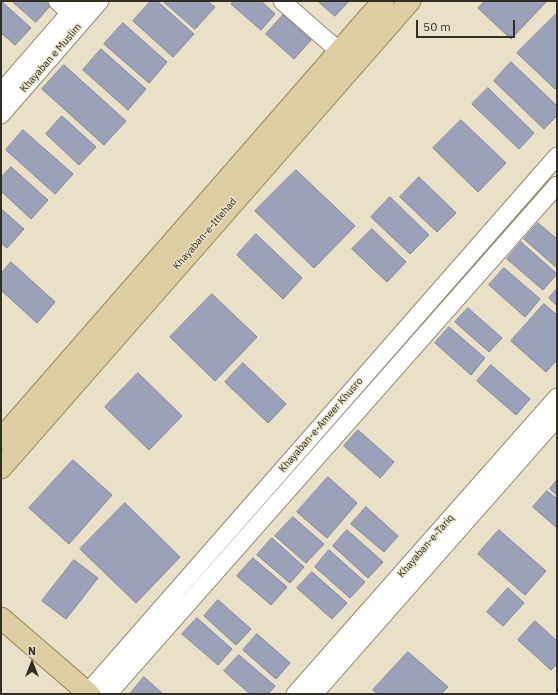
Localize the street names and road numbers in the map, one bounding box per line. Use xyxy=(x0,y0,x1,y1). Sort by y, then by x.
street label: Khayaban e Muslim xyxy=(18,21,84,95)
street label: Khayaban-e-Ittehad xyxy=(171,196,239,272)
street label: Khayaban-e-Ameer Khusro xyxy=(277,375,365,475)
street label: Khayaban-e-Tariq xyxy=(395,512,457,580)

